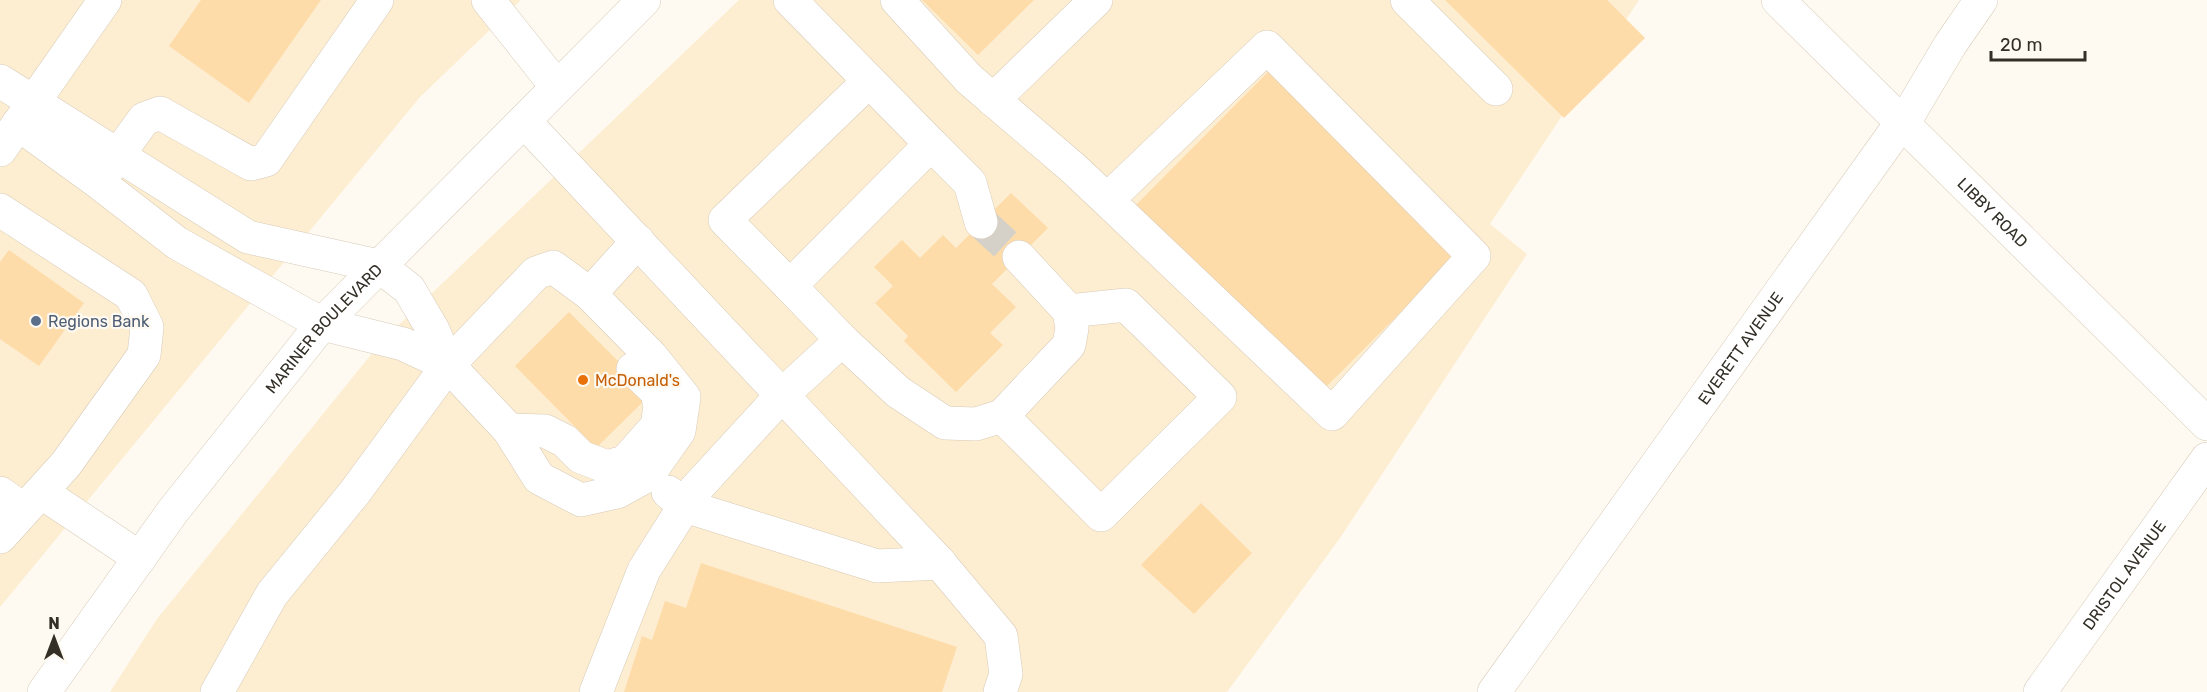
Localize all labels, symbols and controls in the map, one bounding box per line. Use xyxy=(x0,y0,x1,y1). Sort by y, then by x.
scale bar xyxy=(1991,24,2086,62)
text: 20 m xyxy=(2000,34,2042,56)
street label: LIBBY ROAD xyxy=(1954,174,2032,251)
street label: MARINER BOULEVARD xyxy=(261,260,386,397)
street label: EVERETT AVENUE xyxy=(1694,288,1787,408)
place label: Regions Bank xyxy=(48,312,150,331)
marker: Regions Bank xyxy=(29,314,43,328)
place label: McDonald's xyxy=(595,371,680,390)
marker: McDonald's xyxy=(576,373,590,387)
street label: DRISTOL AVENUE xyxy=(2078,517,2169,633)
north arrow xyxy=(24,608,84,668)
text: N xyxy=(48,614,60,633)

